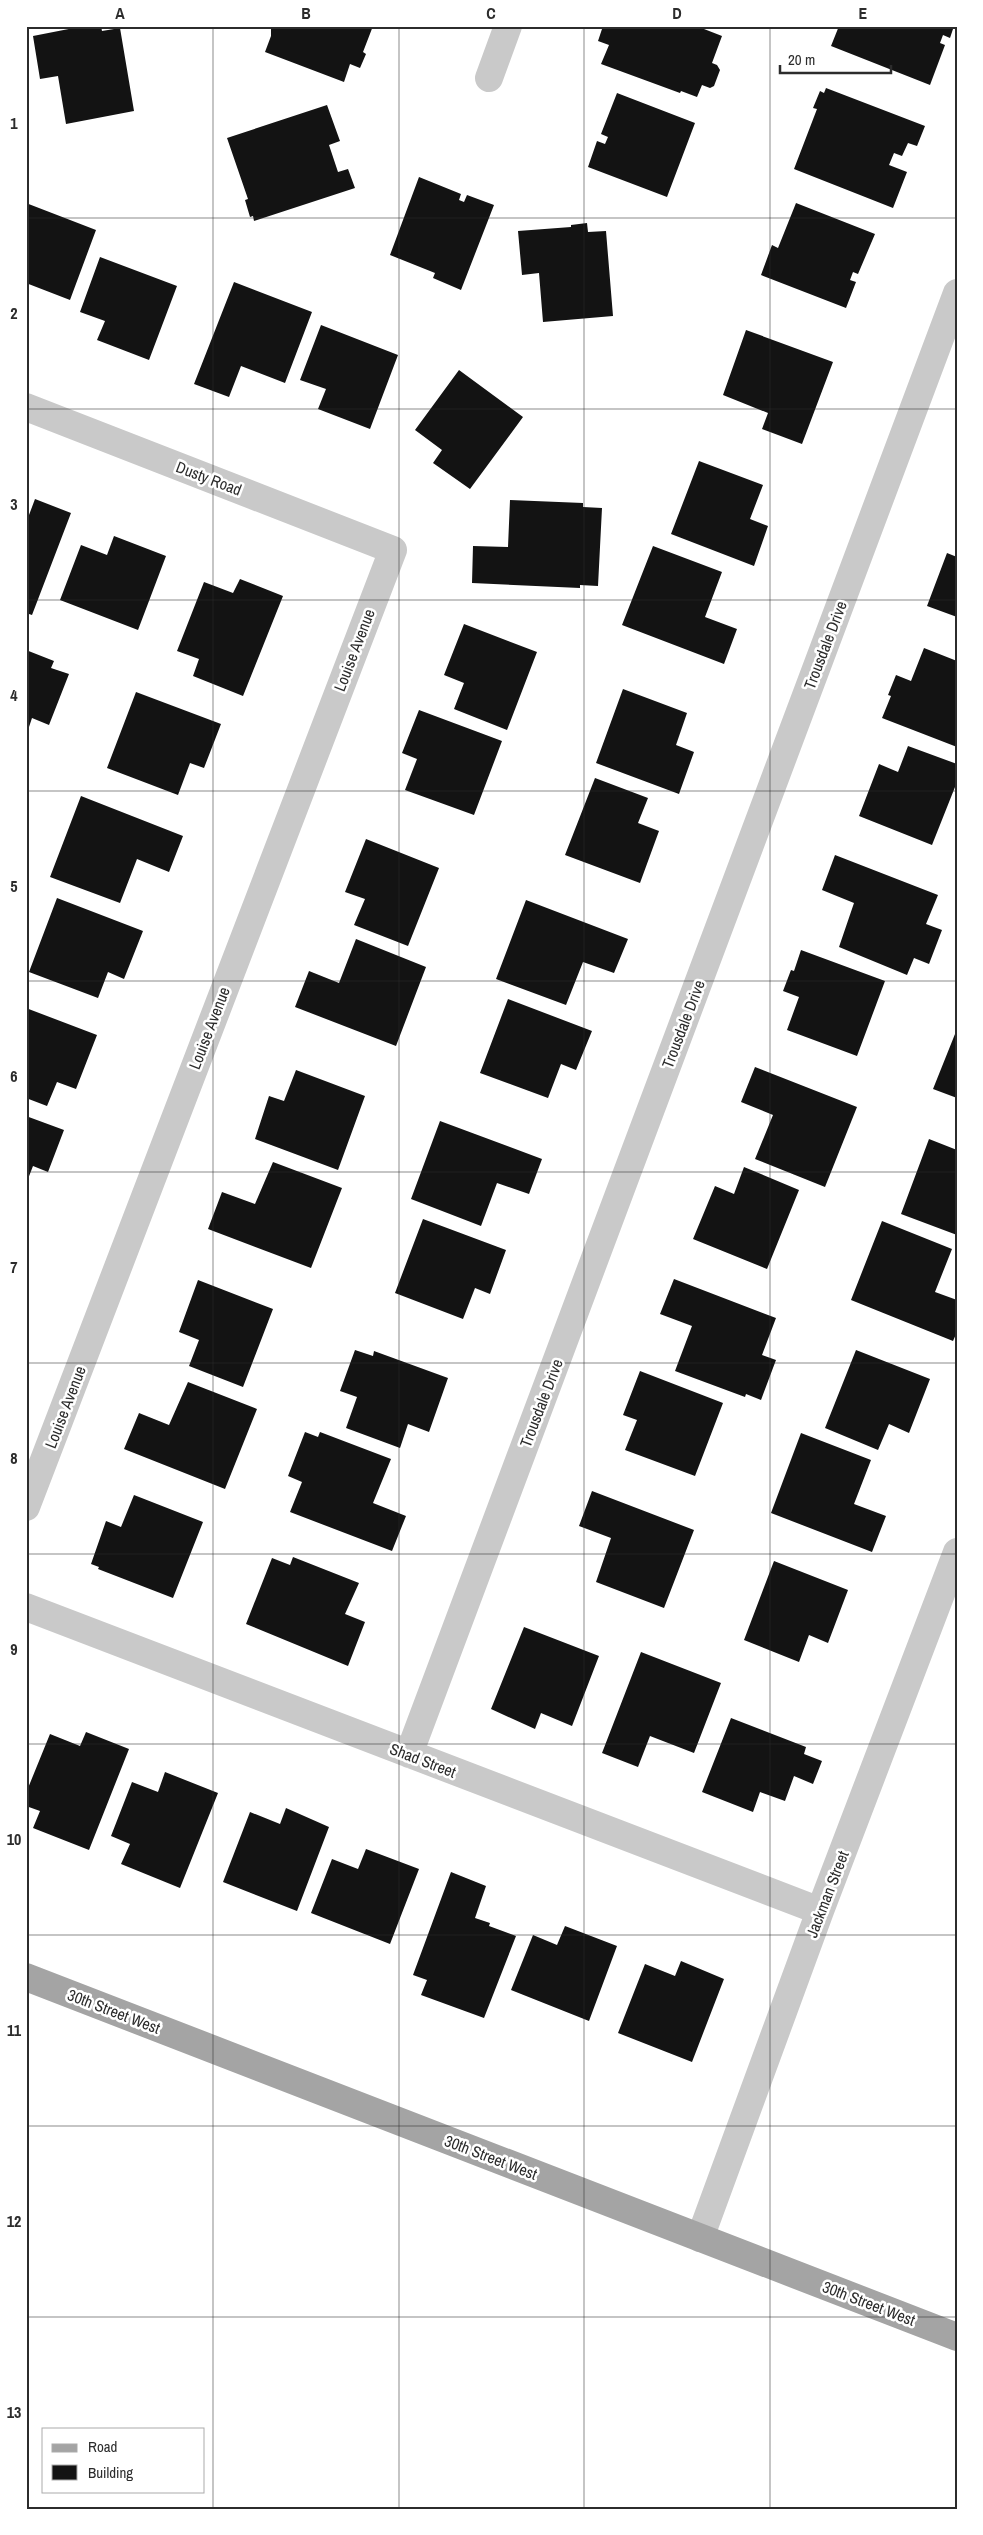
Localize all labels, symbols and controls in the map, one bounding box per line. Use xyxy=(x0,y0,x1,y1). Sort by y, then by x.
text: A xyxy=(115,2,125,24)
text: B xyxy=(301,2,311,24)
text: C xyxy=(486,2,496,24)
text: D xyxy=(672,2,682,24)
text: E xyxy=(859,2,868,24)
scale bar xyxy=(780,42,892,74)
text: 20 m xyxy=(788,49,815,70)
text: 1 xyxy=(10,112,18,134)
text: 2 xyxy=(10,302,18,324)
street label: Dusty Road xyxy=(173,455,245,501)
text: 3 xyxy=(10,493,18,515)
street label: Trousdale Drive xyxy=(798,598,852,692)
street label: Louise Avenue xyxy=(328,606,380,694)
text: 4 xyxy=(10,684,18,706)
text: 5 xyxy=(10,875,18,897)
street label: Trousdale Drive xyxy=(656,977,710,1071)
street label: Louise Avenue xyxy=(183,984,235,1072)
text: 6 xyxy=(10,1065,18,1087)
text: 7 xyxy=(10,1256,18,1278)
street label: Trousdale Drive xyxy=(514,1356,568,1450)
street label: Louise Avenue xyxy=(39,1363,91,1451)
text: 8 xyxy=(10,1447,18,1469)
text: 9 xyxy=(10,1638,18,1660)
street label: Shad Street xyxy=(387,1737,460,1783)
text: 10 xyxy=(7,1828,21,1850)
street label: Jackman Street xyxy=(800,1847,854,1940)
street label: 30th Street West xyxy=(65,1983,164,2039)
text: 11 xyxy=(7,2019,22,2041)
street label: 30th Street West xyxy=(442,2129,541,2185)
text: 12 xyxy=(7,2210,21,2232)
street label: 30th Street West xyxy=(820,2275,919,2331)
text: 13 xyxy=(7,2401,21,2423)
legend xyxy=(42,2428,205,2492)
text: Road xyxy=(88,2436,117,2457)
text: Building xyxy=(88,2462,133,2483)

